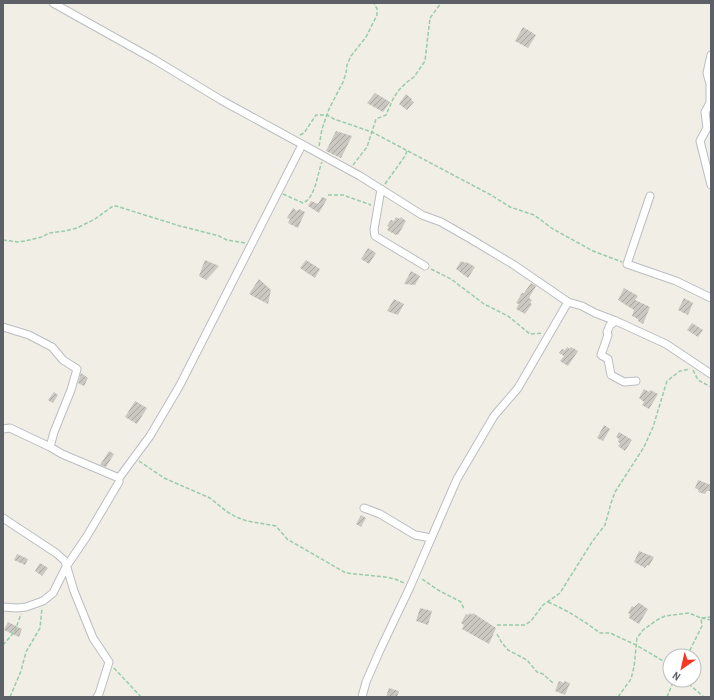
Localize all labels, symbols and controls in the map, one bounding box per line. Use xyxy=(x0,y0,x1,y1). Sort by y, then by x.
north arrow xyxy=(662,648,702,688)
text: N xyxy=(670,669,683,684)

